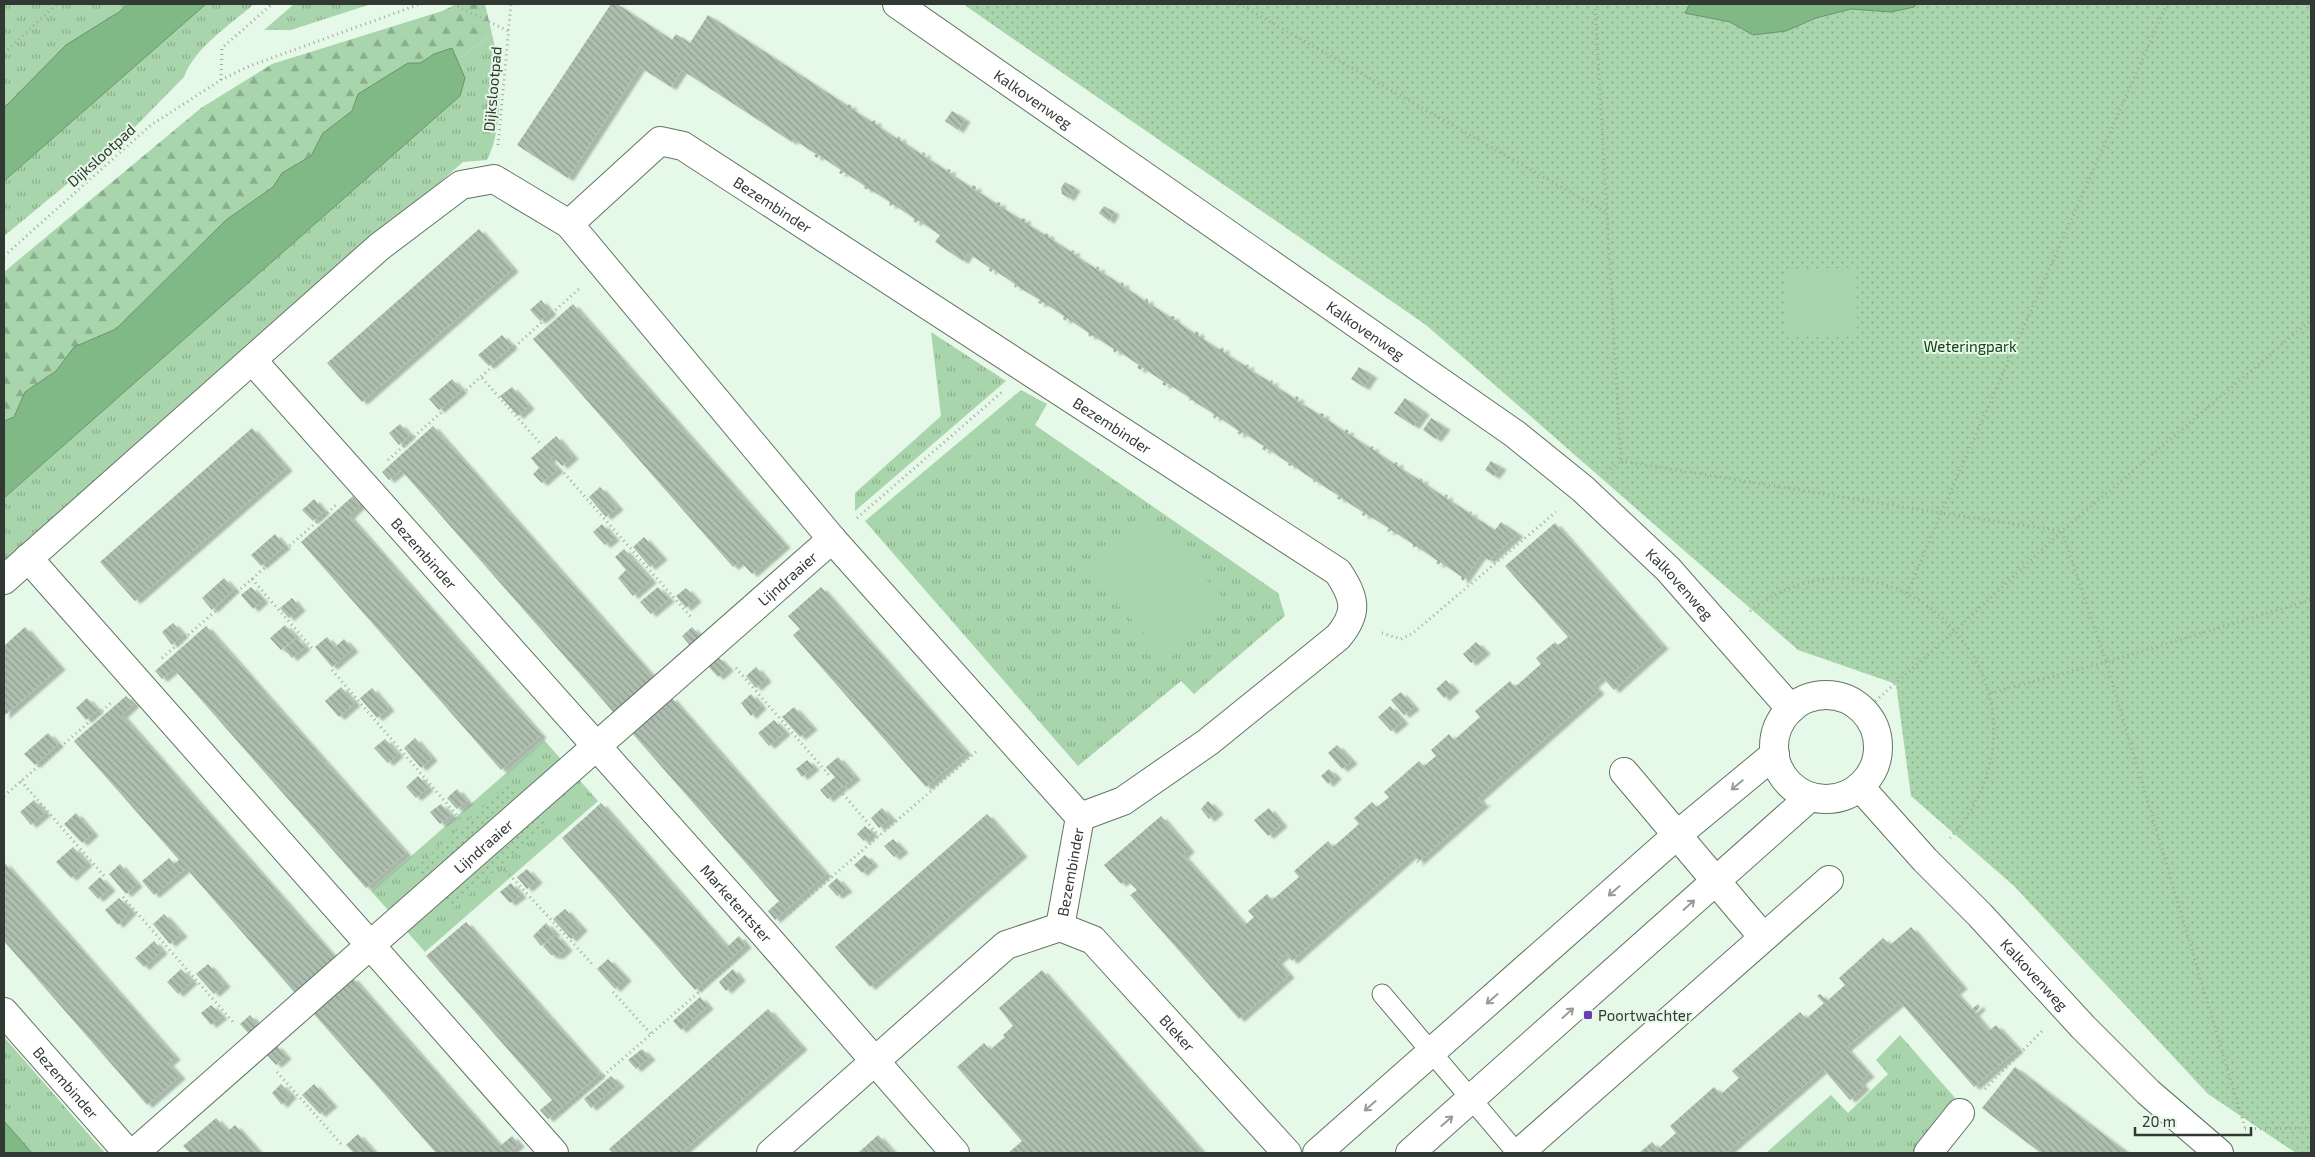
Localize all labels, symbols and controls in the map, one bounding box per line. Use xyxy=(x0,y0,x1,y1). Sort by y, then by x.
street label: Dijkslootpad xyxy=(479,46,506,132)
street label: Kalkovenweg xyxy=(991,65,1076,133)
street label: Dijkslootpad xyxy=(63,120,139,191)
street label: Bezembinder xyxy=(730,172,816,237)
street label: Kalkovenweg xyxy=(1323,297,1409,364)
park label: Weteringpark xyxy=(1923,337,2017,355)
street label: Bezembinder xyxy=(1070,393,1155,457)
street label: Bezembinder xyxy=(388,514,461,593)
street label: Kalkovenweg xyxy=(1643,544,1718,624)
street label: Lijndraaier xyxy=(754,548,821,609)
one-way arrow xyxy=(1731,779,1744,791)
street label: Lijndraaier xyxy=(450,815,516,877)
street label: Bezembinder xyxy=(1053,826,1087,918)
street label: Marketentster xyxy=(697,860,776,946)
one-way arrow xyxy=(1608,885,1621,897)
one-way arrow xyxy=(1683,899,1696,911)
street label: Kalkovenweg xyxy=(1997,935,2072,1014)
one-way arrow xyxy=(1486,993,1499,1004)
place label: Poortwachter xyxy=(1598,1006,1692,1024)
one-way arrow xyxy=(1562,1008,1575,1019)
marker: Poortwachter xyxy=(1582,1009,1594,1021)
street label: Bleker xyxy=(1156,1011,1199,1055)
street label: Bezembinder xyxy=(30,1043,103,1122)
one-way arrow xyxy=(1364,1100,1377,1111)
scale bar xyxy=(2135,1104,2251,1136)
text: 20 m xyxy=(2142,1112,2176,1130)
one-way arrow xyxy=(1440,1116,1453,1127)

